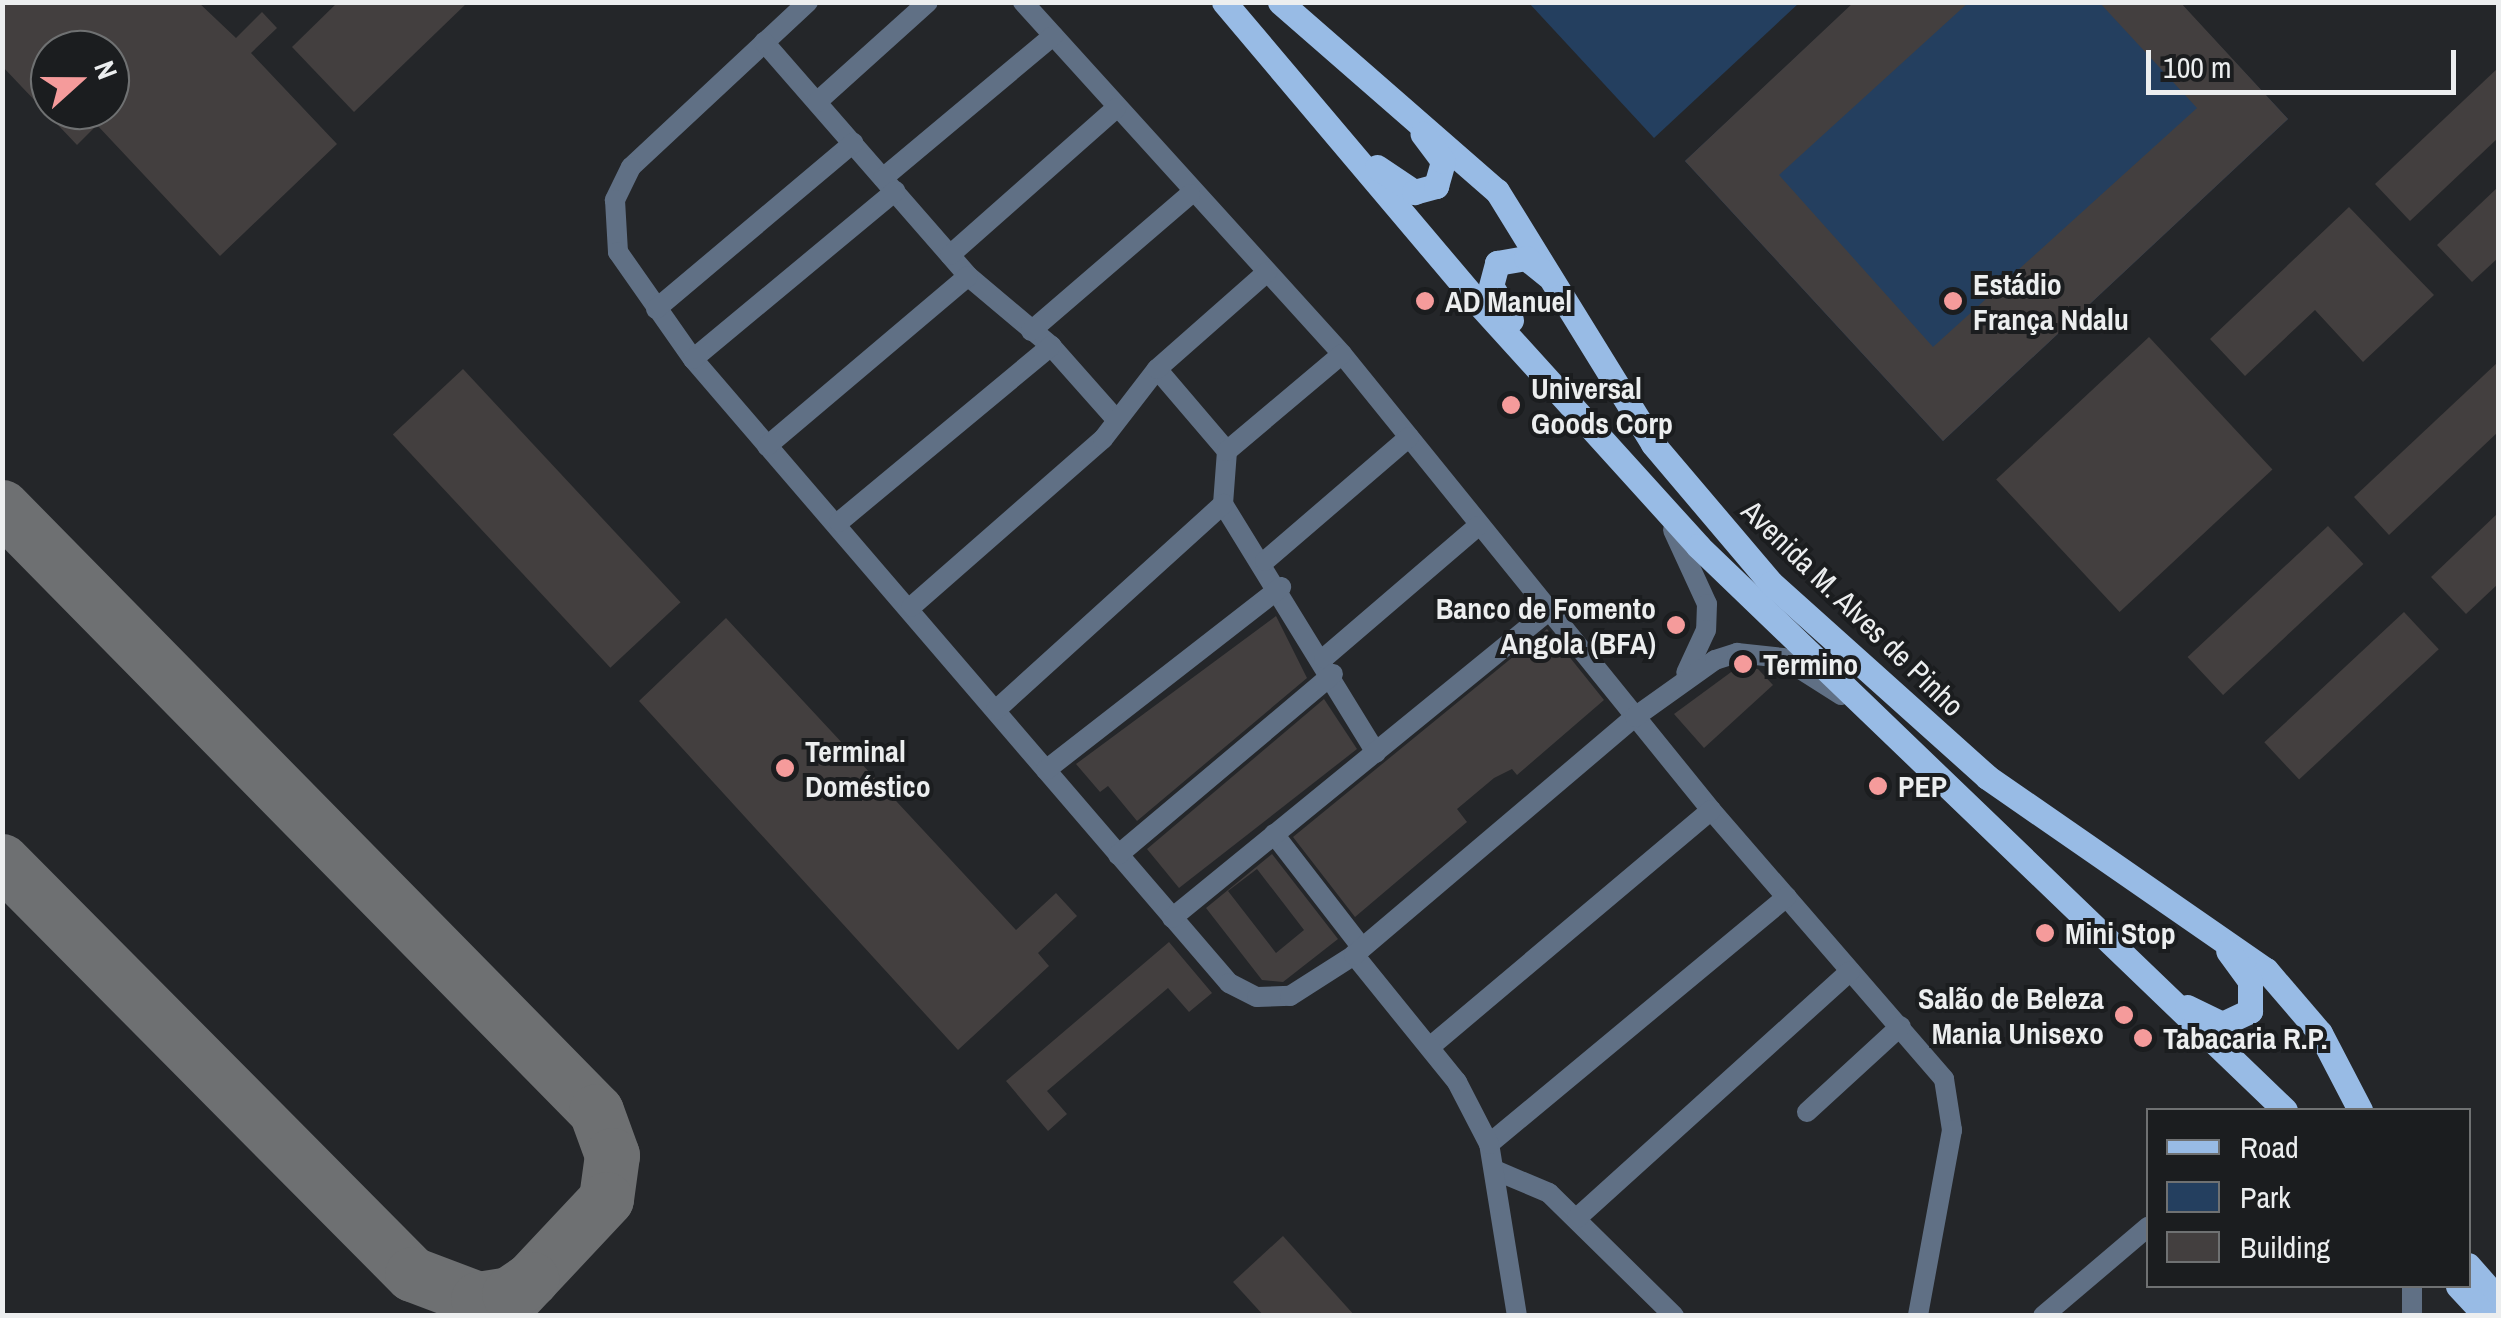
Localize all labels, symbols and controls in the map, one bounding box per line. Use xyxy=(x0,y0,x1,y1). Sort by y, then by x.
north arrow xyxy=(30,30,130,130)
scale bar xyxy=(2151,30,2461,92)
text: 100 m xyxy=(2163,47,2231,87)
text: N xyxy=(85,55,127,85)
place label: Estádio França Ndalu xyxy=(1973,266,2129,336)
place label: AD Manuel xyxy=(1445,283,1572,319)
marker: AD Manuel xyxy=(1414,290,1436,312)
marker: Estádio França Ndalu xyxy=(1942,290,1964,312)
place label: Universal Goods Corp xyxy=(1531,370,1673,440)
marker: Universal Goods Corp xyxy=(1500,394,1522,416)
street label: Avenida M. Alves de Pinho xyxy=(1734,492,1972,724)
place label: Banco de Fomento Angola (BFA) xyxy=(1436,590,1656,660)
marker: Banco de Fomento Angola (BFA) xyxy=(1665,614,1687,636)
place label: Termino xyxy=(1763,646,1858,682)
marker: Termino xyxy=(1732,653,1754,675)
place label: Terminal Doméstico xyxy=(805,733,931,804)
marker: Terminal Doméstico xyxy=(774,757,796,779)
place label: PEP xyxy=(1898,768,1947,804)
marker: PEP xyxy=(1867,775,1889,797)
place label: Mini Stop xyxy=(2065,915,2176,951)
marker: Mini Stop xyxy=(2034,922,2056,944)
place label: Salão de Beleza Mania Unisexo xyxy=(1918,980,2104,1050)
marker: Salão de Beleza Mania Unisexo xyxy=(2113,1004,2135,1026)
place label: Tabacaria R.P. xyxy=(2163,1020,2328,1056)
marker: Tabacaria R.P. xyxy=(2132,1027,2154,1049)
legend xyxy=(2146,1108,2471,1288)
text: Road xyxy=(2240,1127,2299,1167)
text: Park xyxy=(2240,1177,2291,1217)
text: Building xyxy=(2240,1227,2330,1267)

